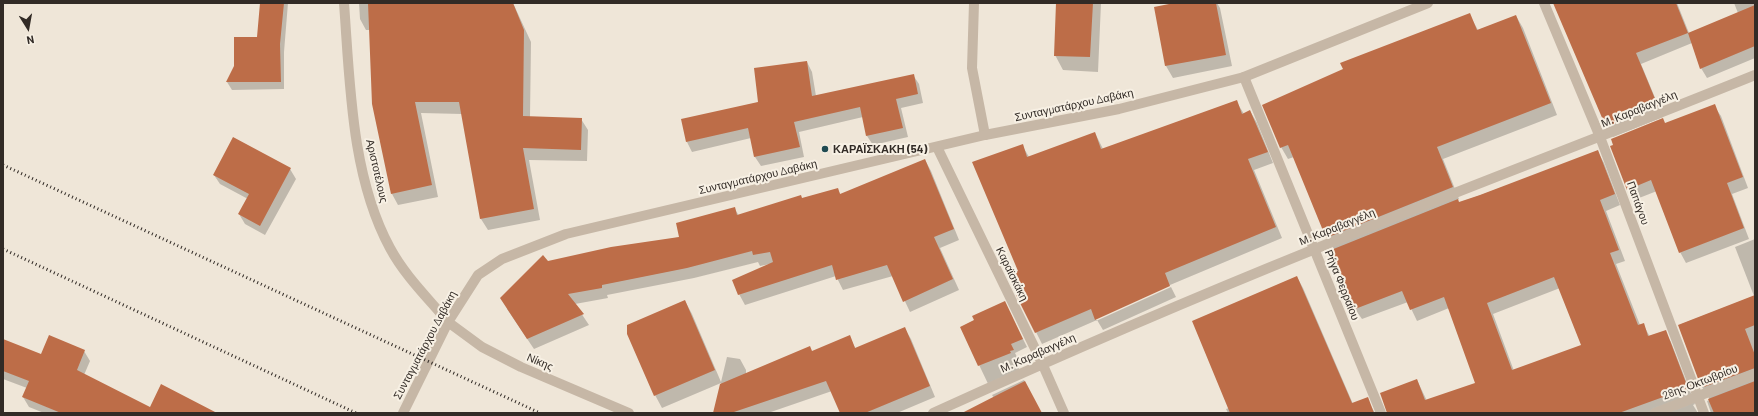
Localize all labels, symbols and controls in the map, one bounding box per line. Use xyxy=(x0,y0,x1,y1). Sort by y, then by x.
north arrow xyxy=(8,8,48,48)
text: N xyxy=(26,33,35,47)
street label: Συνταγματάρχου Δαβάκη xyxy=(1013,86,1135,124)
street label: Μ. Καραβαγγέλη xyxy=(1599,88,1679,130)
street label: Αριστοτέλους xyxy=(363,138,391,204)
place label: ΚΑΡΑΪΣΚΑΚΗ (54) xyxy=(833,142,927,156)
marker: ΚΑΡΑΪΣΚΑΚΗ (54) xyxy=(820,144,830,154)
street label: Συνταγματάρχου Δαβάκη xyxy=(698,157,818,197)
street label: Παπάγου xyxy=(1624,179,1652,227)
street label: Μ. Καραβαγγέλη xyxy=(1297,206,1377,248)
street label: Καραϊσκάκη xyxy=(993,245,1031,303)
street label: Ρήγα Φερραίου xyxy=(1322,248,1362,322)
street label: Συνταγματάρχου Δαβάκη xyxy=(391,288,459,402)
street label: Μ. Καραβαγγέλη xyxy=(998,331,1078,375)
street label: Νίκης xyxy=(525,351,555,373)
street label: 28ης Οκτωβρίου xyxy=(1661,362,1739,402)

